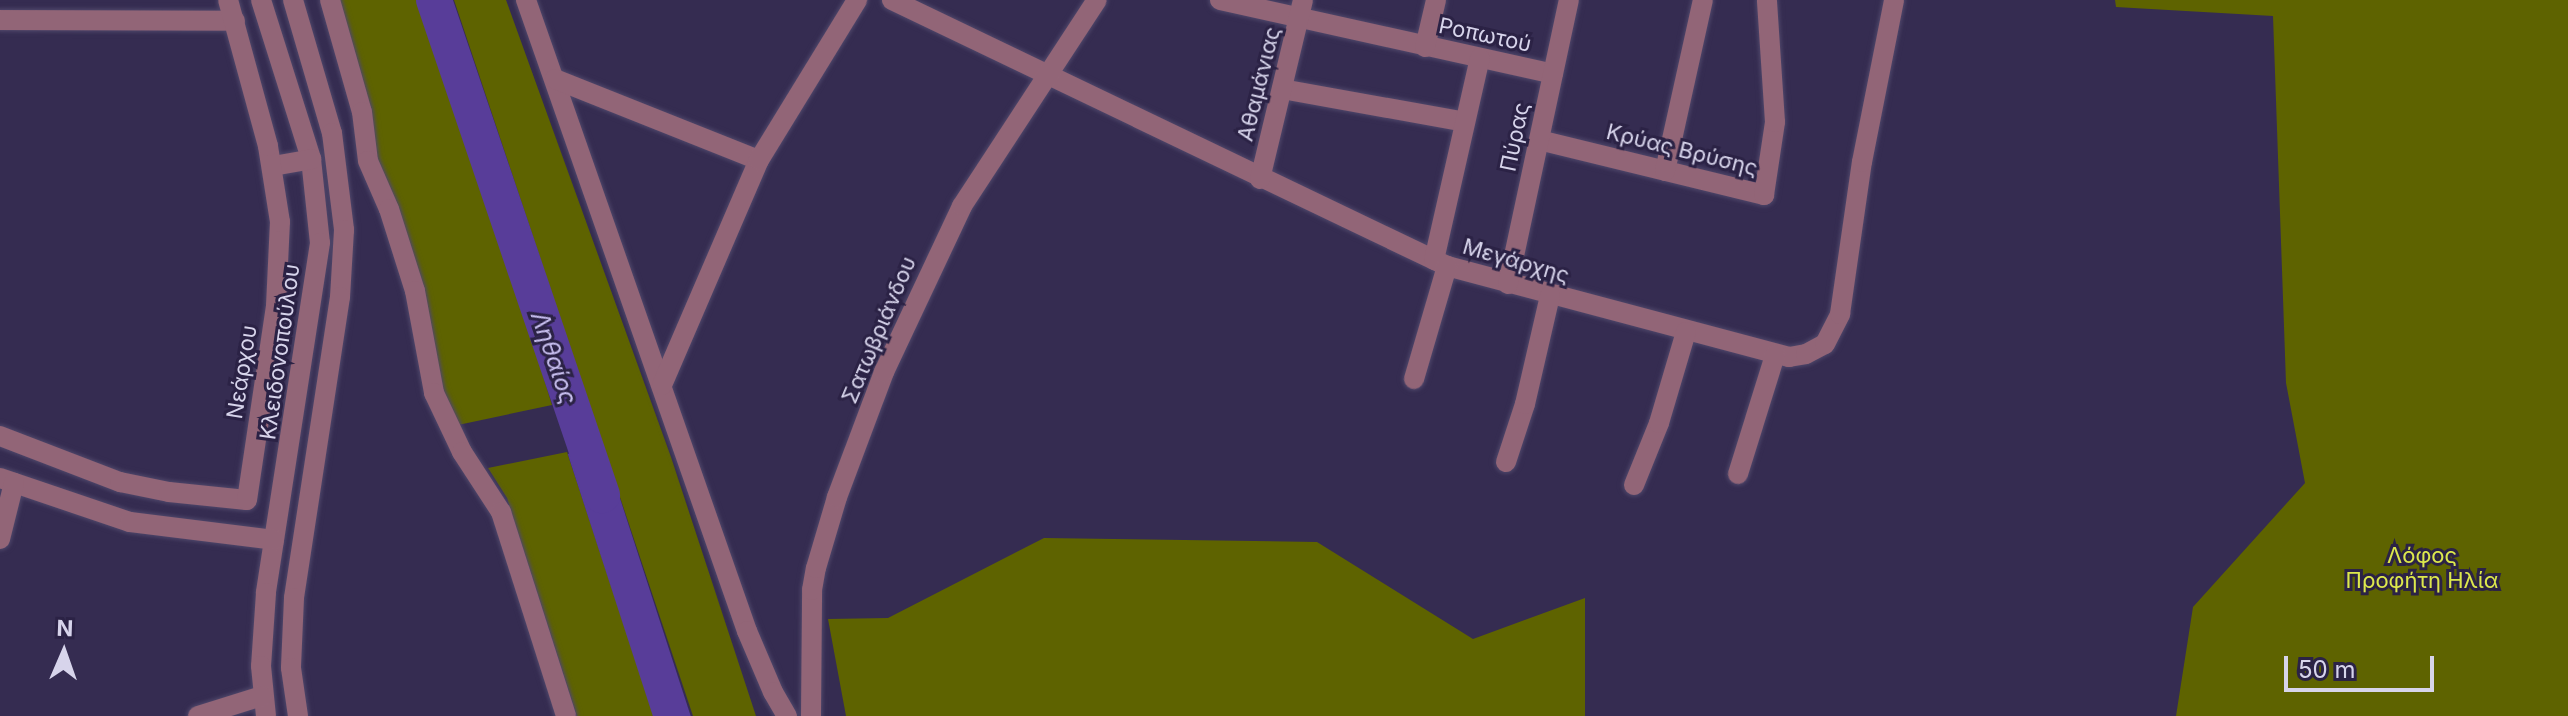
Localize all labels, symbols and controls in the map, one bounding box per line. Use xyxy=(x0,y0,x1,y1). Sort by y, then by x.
street label: Ροπωτού xyxy=(1436,12,1534,58)
street label: Αθαμάνιας xyxy=(1232,24,1286,144)
street label: Πύρας xyxy=(1495,100,1535,174)
street label: Κρύας Βρύσης xyxy=(1604,118,1760,182)
street label: Μεγάρχης xyxy=(1460,233,1572,289)
street label: Σατωβριάνδου xyxy=(836,253,922,407)
street label: Κλειδονοπούλου xyxy=(255,262,305,442)
water label: Ληθαίος xyxy=(525,308,583,408)
street label: Νεάρχου xyxy=(222,323,262,421)
park label: Λόφος Προφήτη Ηλία xyxy=(2346,542,2498,594)
north arrow xyxy=(24,612,104,692)
text: N xyxy=(56,615,74,641)
scale bar xyxy=(2288,640,2438,690)
text: 50 m xyxy=(2298,655,2356,684)

